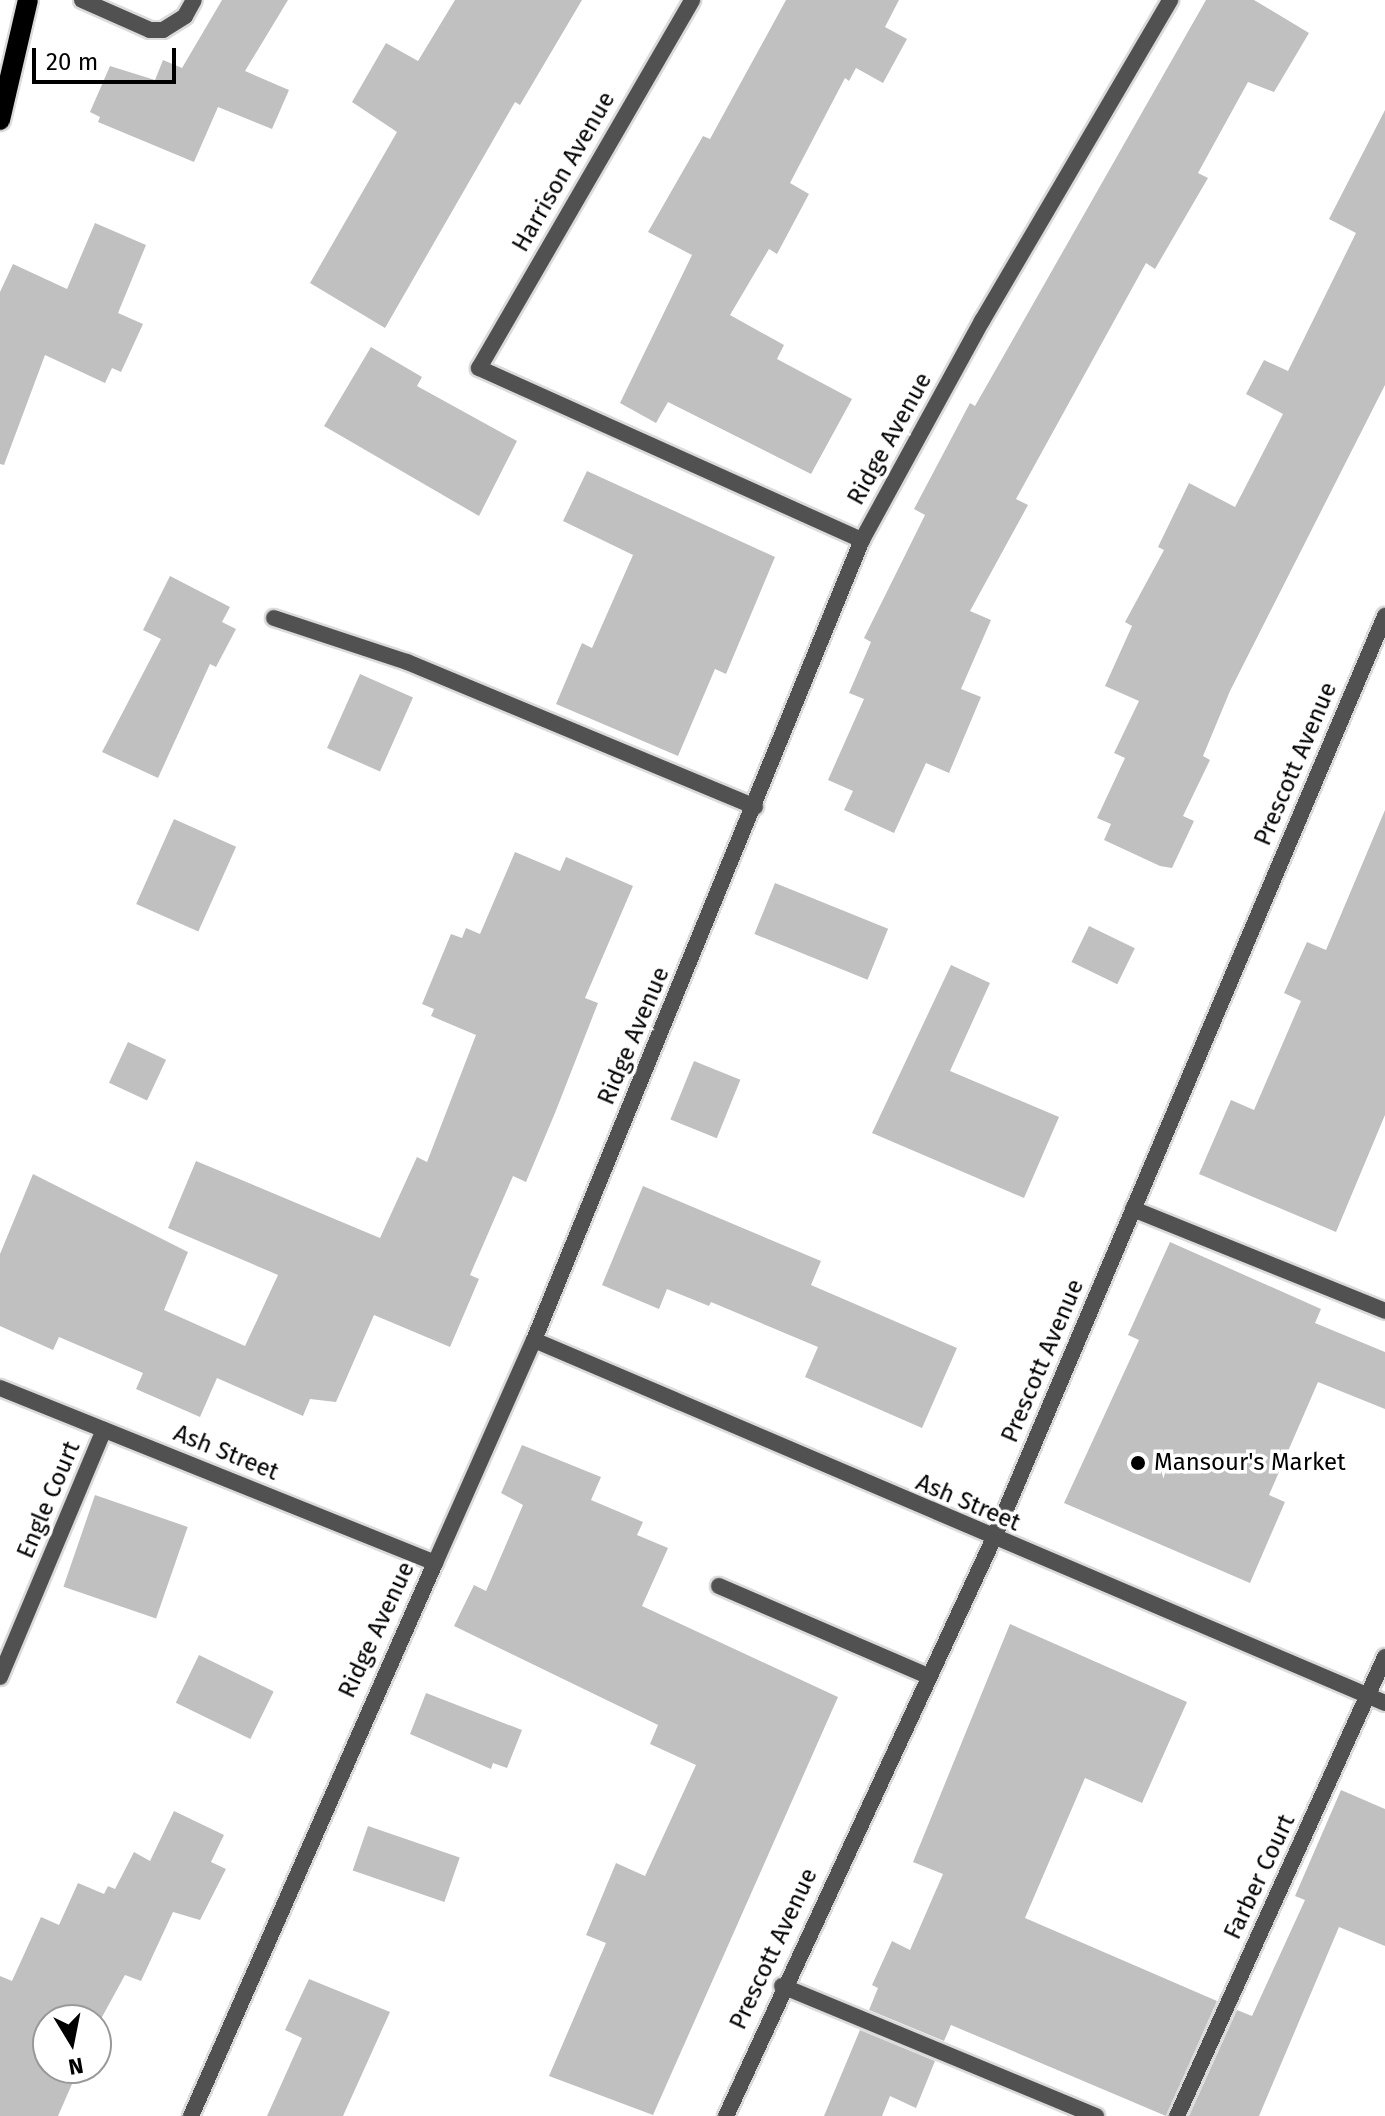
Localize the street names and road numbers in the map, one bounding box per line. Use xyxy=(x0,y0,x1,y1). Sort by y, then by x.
street label: Harrison Avenue xyxy=(507,87,621,257)
street label: Ridge Avenue xyxy=(842,368,938,510)
street label: Prescott Avenue xyxy=(1249,678,1343,850)
street label: Ridge Avenue xyxy=(592,963,676,1109)
street label: Prescott Avenue xyxy=(996,1275,1090,1447)
street label: Ash Street xyxy=(169,1419,283,1487)
street label: Engle Court xyxy=(11,1437,87,1563)
street label: Ash Street xyxy=(912,1468,1024,1538)
street label: Ridge Avenue xyxy=(333,1557,421,1703)
street label: Farber Court xyxy=(1219,1810,1301,1944)
street label: Prescott Avenue xyxy=(724,1864,824,2034)

